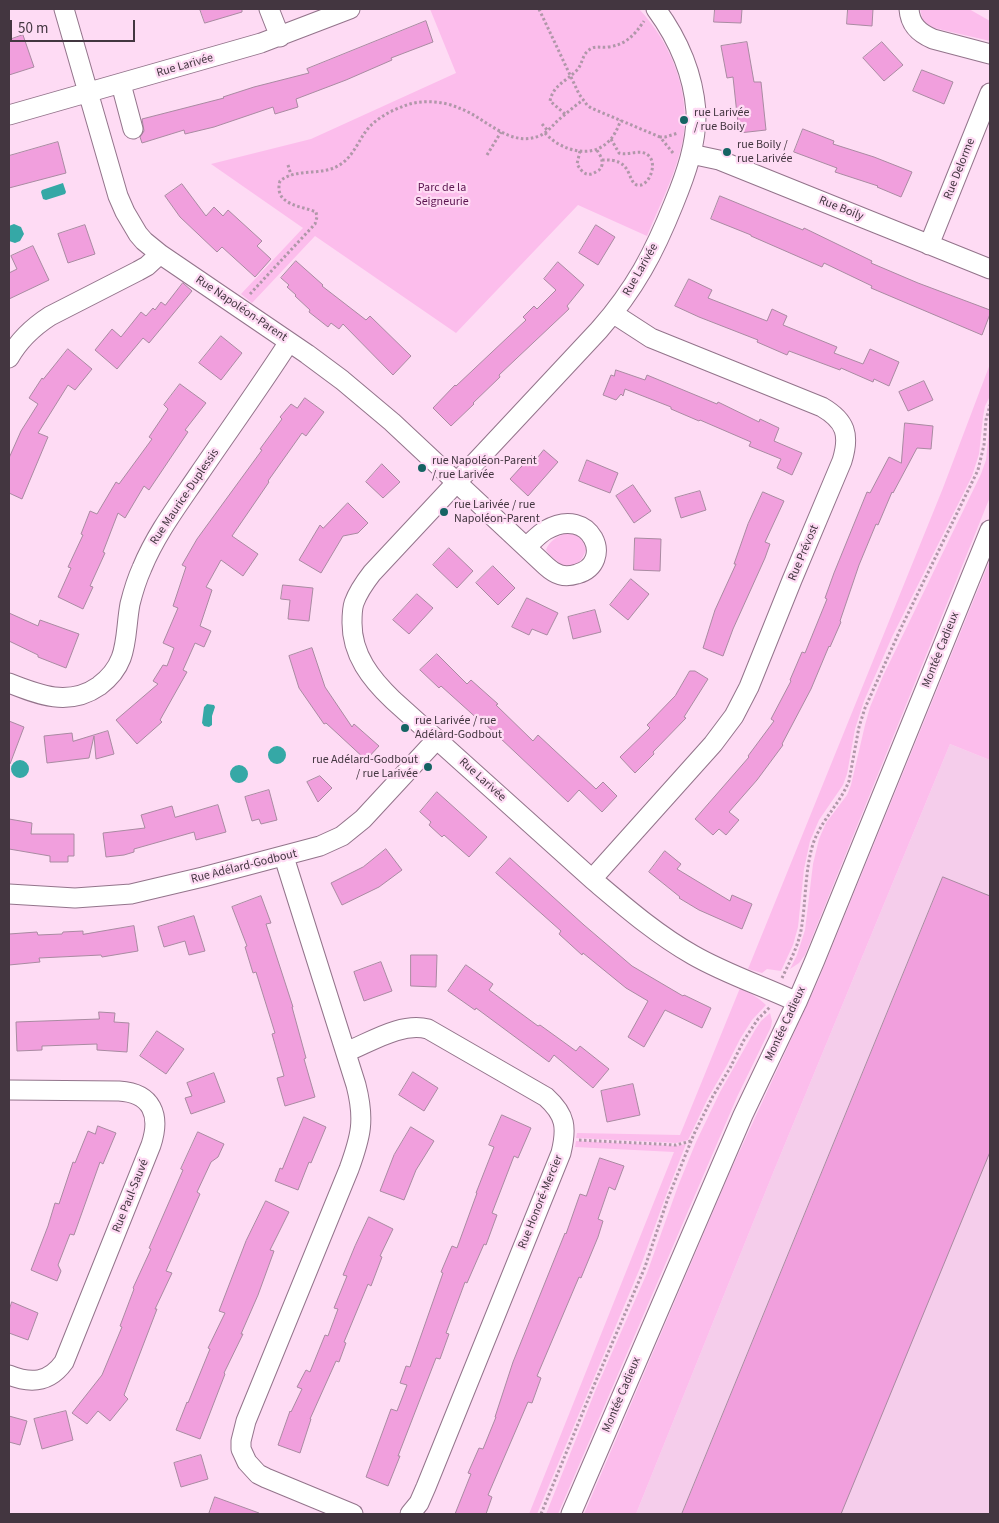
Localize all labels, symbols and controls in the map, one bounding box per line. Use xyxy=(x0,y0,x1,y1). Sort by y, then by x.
scale bar xyxy=(12,10,138,42)
text: 50 m xyxy=(18,18,48,39)
street label: Rue Larivée xyxy=(155,51,215,81)
place label: rue Larivée / rue Boily xyxy=(694,106,750,134)
marker: rue Larivée / rue Boily xyxy=(678,114,690,126)
street label: Rue Delorme xyxy=(941,136,979,202)
place label: rue Boily / rue Larivée xyxy=(737,138,793,166)
marker: rue Boily / rue Larivée xyxy=(721,146,733,158)
park label: Parc de la Seigneurie xyxy=(415,181,469,209)
street label: Rue Boily xyxy=(817,194,865,224)
street label: Rue Larivée xyxy=(620,241,662,299)
street label: Rue Napoléon-Parent xyxy=(192,273,290,345)
street label: Rue Maurice-Duplessis xyxy=(148,446,222,548)
place label: rue Napoléon-Parent / rue Larivée xyxy=(432,454,537,482)
marker: rue Napoléon-Parent / rue Larivée xyxy=(416,462,428,474)
place label: rue Larivée / rue Napoléon-Parent xyxy=(454,498,540,526)
marker: rue Larivée / rue Napoléon-Parent xyxy=(438,506,450,518)
street label: Rue Prévost xyxy=(786,523,822,583)
street label: Montée Cadieux xyxy=(919,610,963,690)
place label: rue Larivée / rue Adélard-Godbout xyxy=(415,714,502,742)
marker: rue Larivée / rue Adélard-Godbout xyxy=(399,722,411,734)
place label: rue Adélard-Godbout / rue Larivée xyxy=(312,753,418,781)
street label: Rue Larivée xyxy=(456,755,508,805)
marker: rue Adélard-Godbout / rue Larivée xyxy=(422,761,434,773)
street label: Rue Adélard-Godbout xyxy=(190,847,298,887)
street label: Montée Cadieux xyxy=(762,985,810,1063)
street label: Rue Honoré-Mercier xyxy=(516,1153,566,1251)
street label: Rue Paul-Sauvé xyxy=(110,1157,152,1235)
street label: Montée Cadieux xyxy=(600,1355,644,1435)

